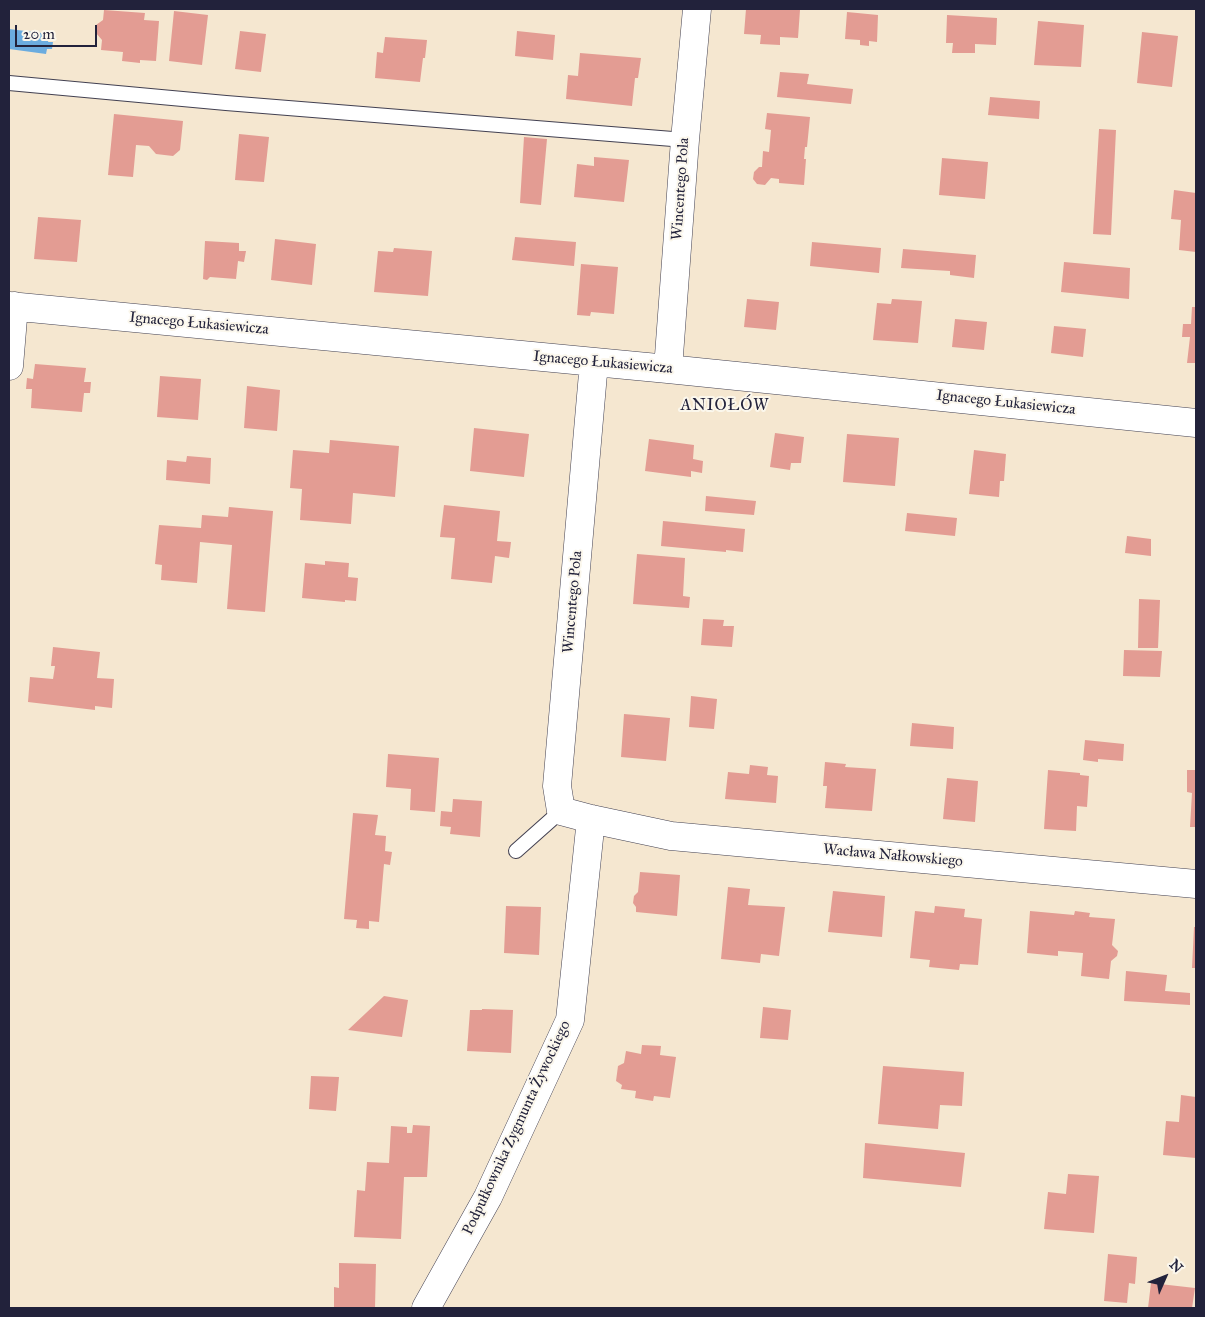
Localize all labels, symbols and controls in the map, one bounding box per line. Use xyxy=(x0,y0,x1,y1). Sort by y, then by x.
scale bar xyxy=(18,15,100,47)
text: 20 m xyxy=(23,25,55,43)
street label: Wincentego Pola xyxy=(668,137,694,241)
street label: Ignacego Łukasiewicza xyxy=(129,309,269,339)
street label: Ignacego Łukasiewicza xyxy=(533,348,673,378)
street label: Ignacego Łukasiewicza xyxy=(936,387,1076,419)
district label: ANIOŁÓW xyxy=(680,396,770,416)
street label: Wincentego Pola xyxy=(560,550,586,654)
street label: Wacława Nałkowskiego xyxy=(822,841,964,871)
street label: Podpułkownika Zygmunta Żywockiego xyxy=(459,1018,575,1238)
north arrow xyxy=(1140,1252,1190,1302)
text: N xyxy=(1166,1256,1186,1276)

